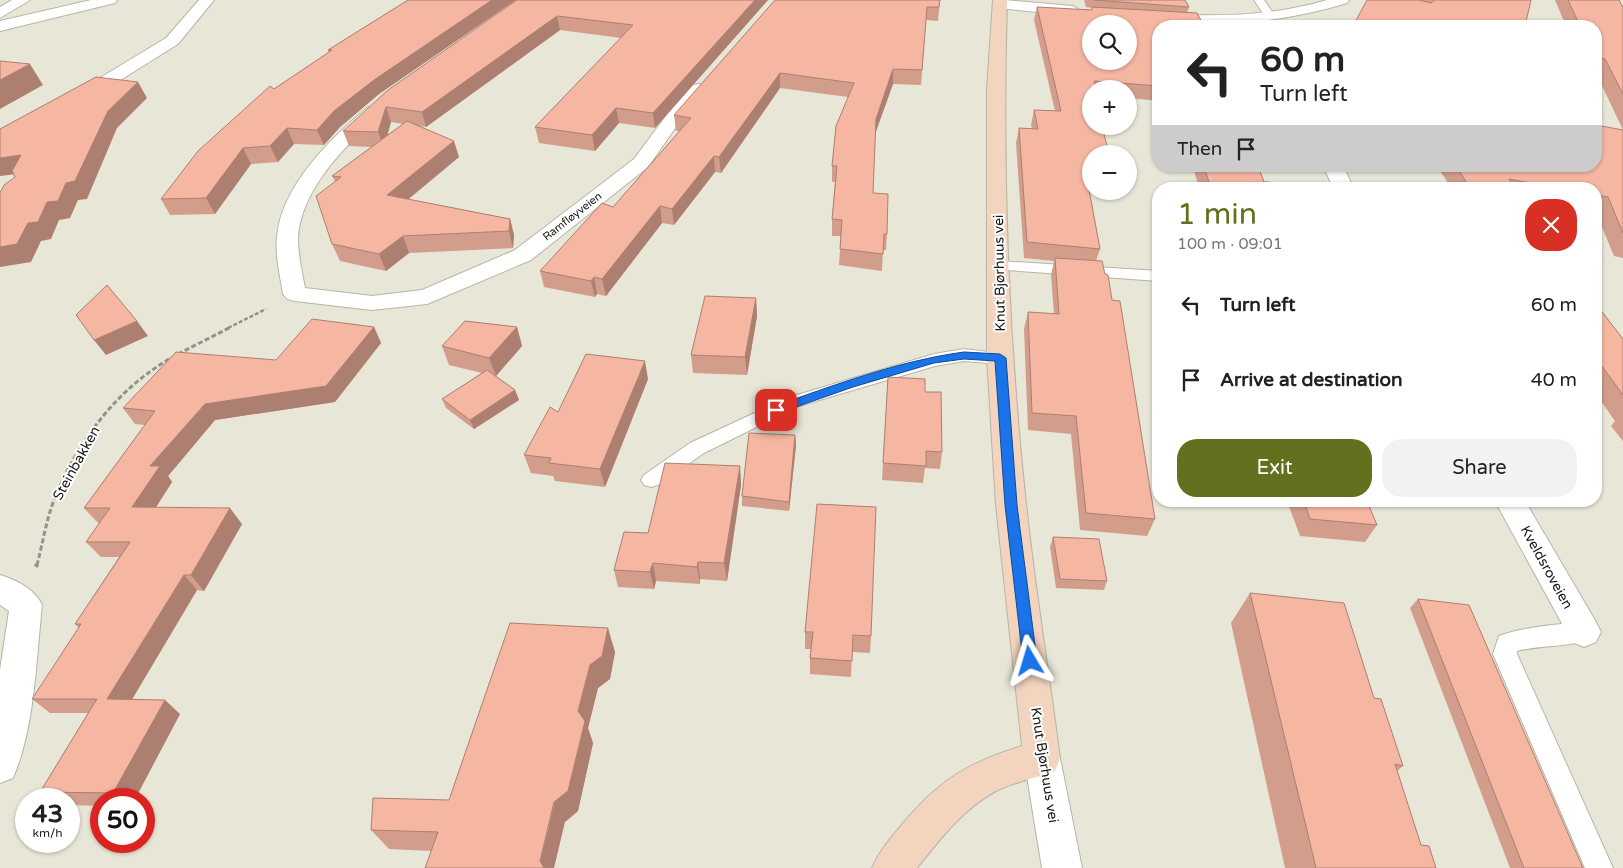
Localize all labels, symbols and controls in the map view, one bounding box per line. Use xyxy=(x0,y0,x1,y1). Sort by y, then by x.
map controls xyxy=(1082,15,1137,200)
button: search xyxy=(1082,15,1137,70)
text: 60 m xyxy=(1260,39,1345,81)
icon: left xyxy=(1177,40,1242,105)
button: + xyxy=(1082,80,1137,135)
text: Turn left xyxy=(1260,81,1348,107)
icon: arrive xyxy=(1232,135,1260,163)
text: Then xyxy=(1177,138,1222,160)
button: − xyxy=(1082,145,1137,200)
street label: Ramfløyveien xyxy=(540,189,604,243)
text: 1 min xyxy=(1177,196,1257,233)
button: close xyxy=(1525,199,1577,251)
street label: Knut Bjørhuus vei xyxy=(990,214,1009,332)
text: 100 m · 09:01 xyxy=(1177,234,1283,254)
icon: left xyxy=(1177,291,1205,319)
text: Turn left xyxy=(1220,294,1296,316)
text: 60 m xyxy=(1531,294,1577,316)
icon: arrive xyxy=(1177,366,1205,394)
text: Arrive at destination xyxy=(1220,369,1403,391)
text: 40 m xyxy=(1531,369,1577,391)
pin xyxy=(755,389,797,431)
icon: arrive xyxy=(762,396,790,424)
street label: Steinbakken xyxy=(49,423,104,503)
button: Exit xyxy=(1177,439,1372,497)
button: Share xyxy=(1382,439,1577,497)
street label: Kveldsroveien xyxy=(1517,523,1576,612)
position arrow xyxy=(1003,634,1055,686)
street label: Knut Bjørhuus vei xyxy=(1027,706,1062,824)
speed limit sign: 50 xyxy=(90,788,155,853)
text: 43 xyxy=(32,799,63,829)
text: km/h xyxy=(32,826,63,840)

